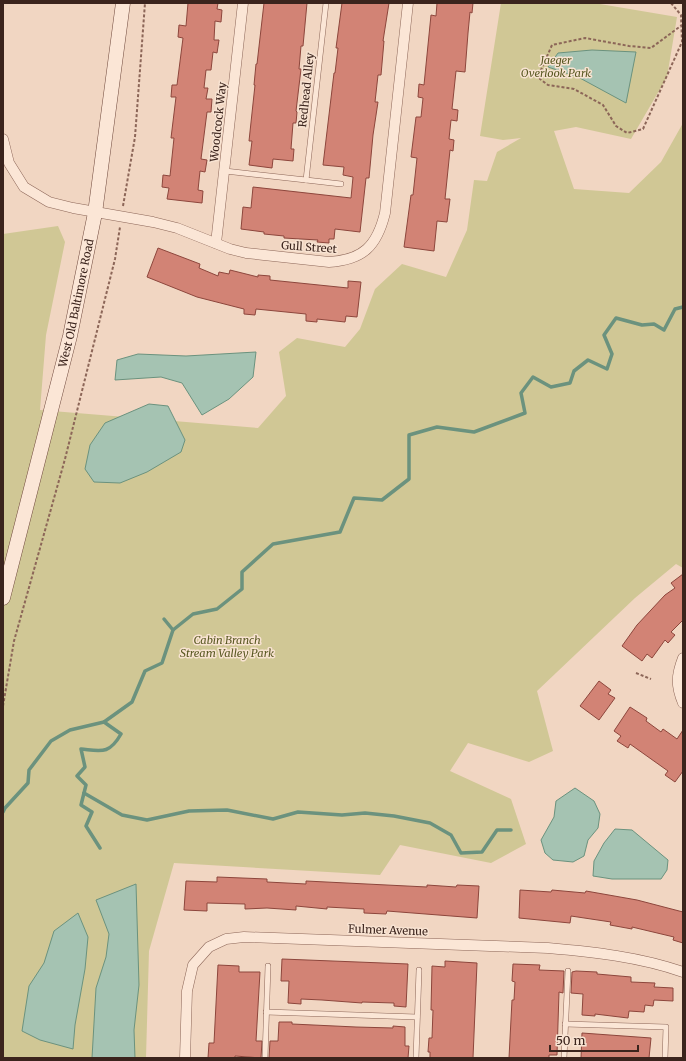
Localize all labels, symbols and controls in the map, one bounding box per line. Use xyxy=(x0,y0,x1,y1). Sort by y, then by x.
street label: Redhead Alley xyxy=(295,51,317,128)
park label: Jaeger Overlook Park xyxy=(521,53,591,80)
street label: Woodcock Way xyxy=(207,81,229,164)
street label: West Old Baltimore Road xyxy=(55,237,97,370)
street label: Gull Street xyxy=(281,238,338,256)
park label: Cabin Branch Stream Valley Park xyxy=(180,633,274,660)
street label: Fulmer Avenue xyxy=(348,922,428,938)
scale bar xyxy=(550,1027,638,1053)
text: 50 m xyxy=(556,1033,585,1048)

